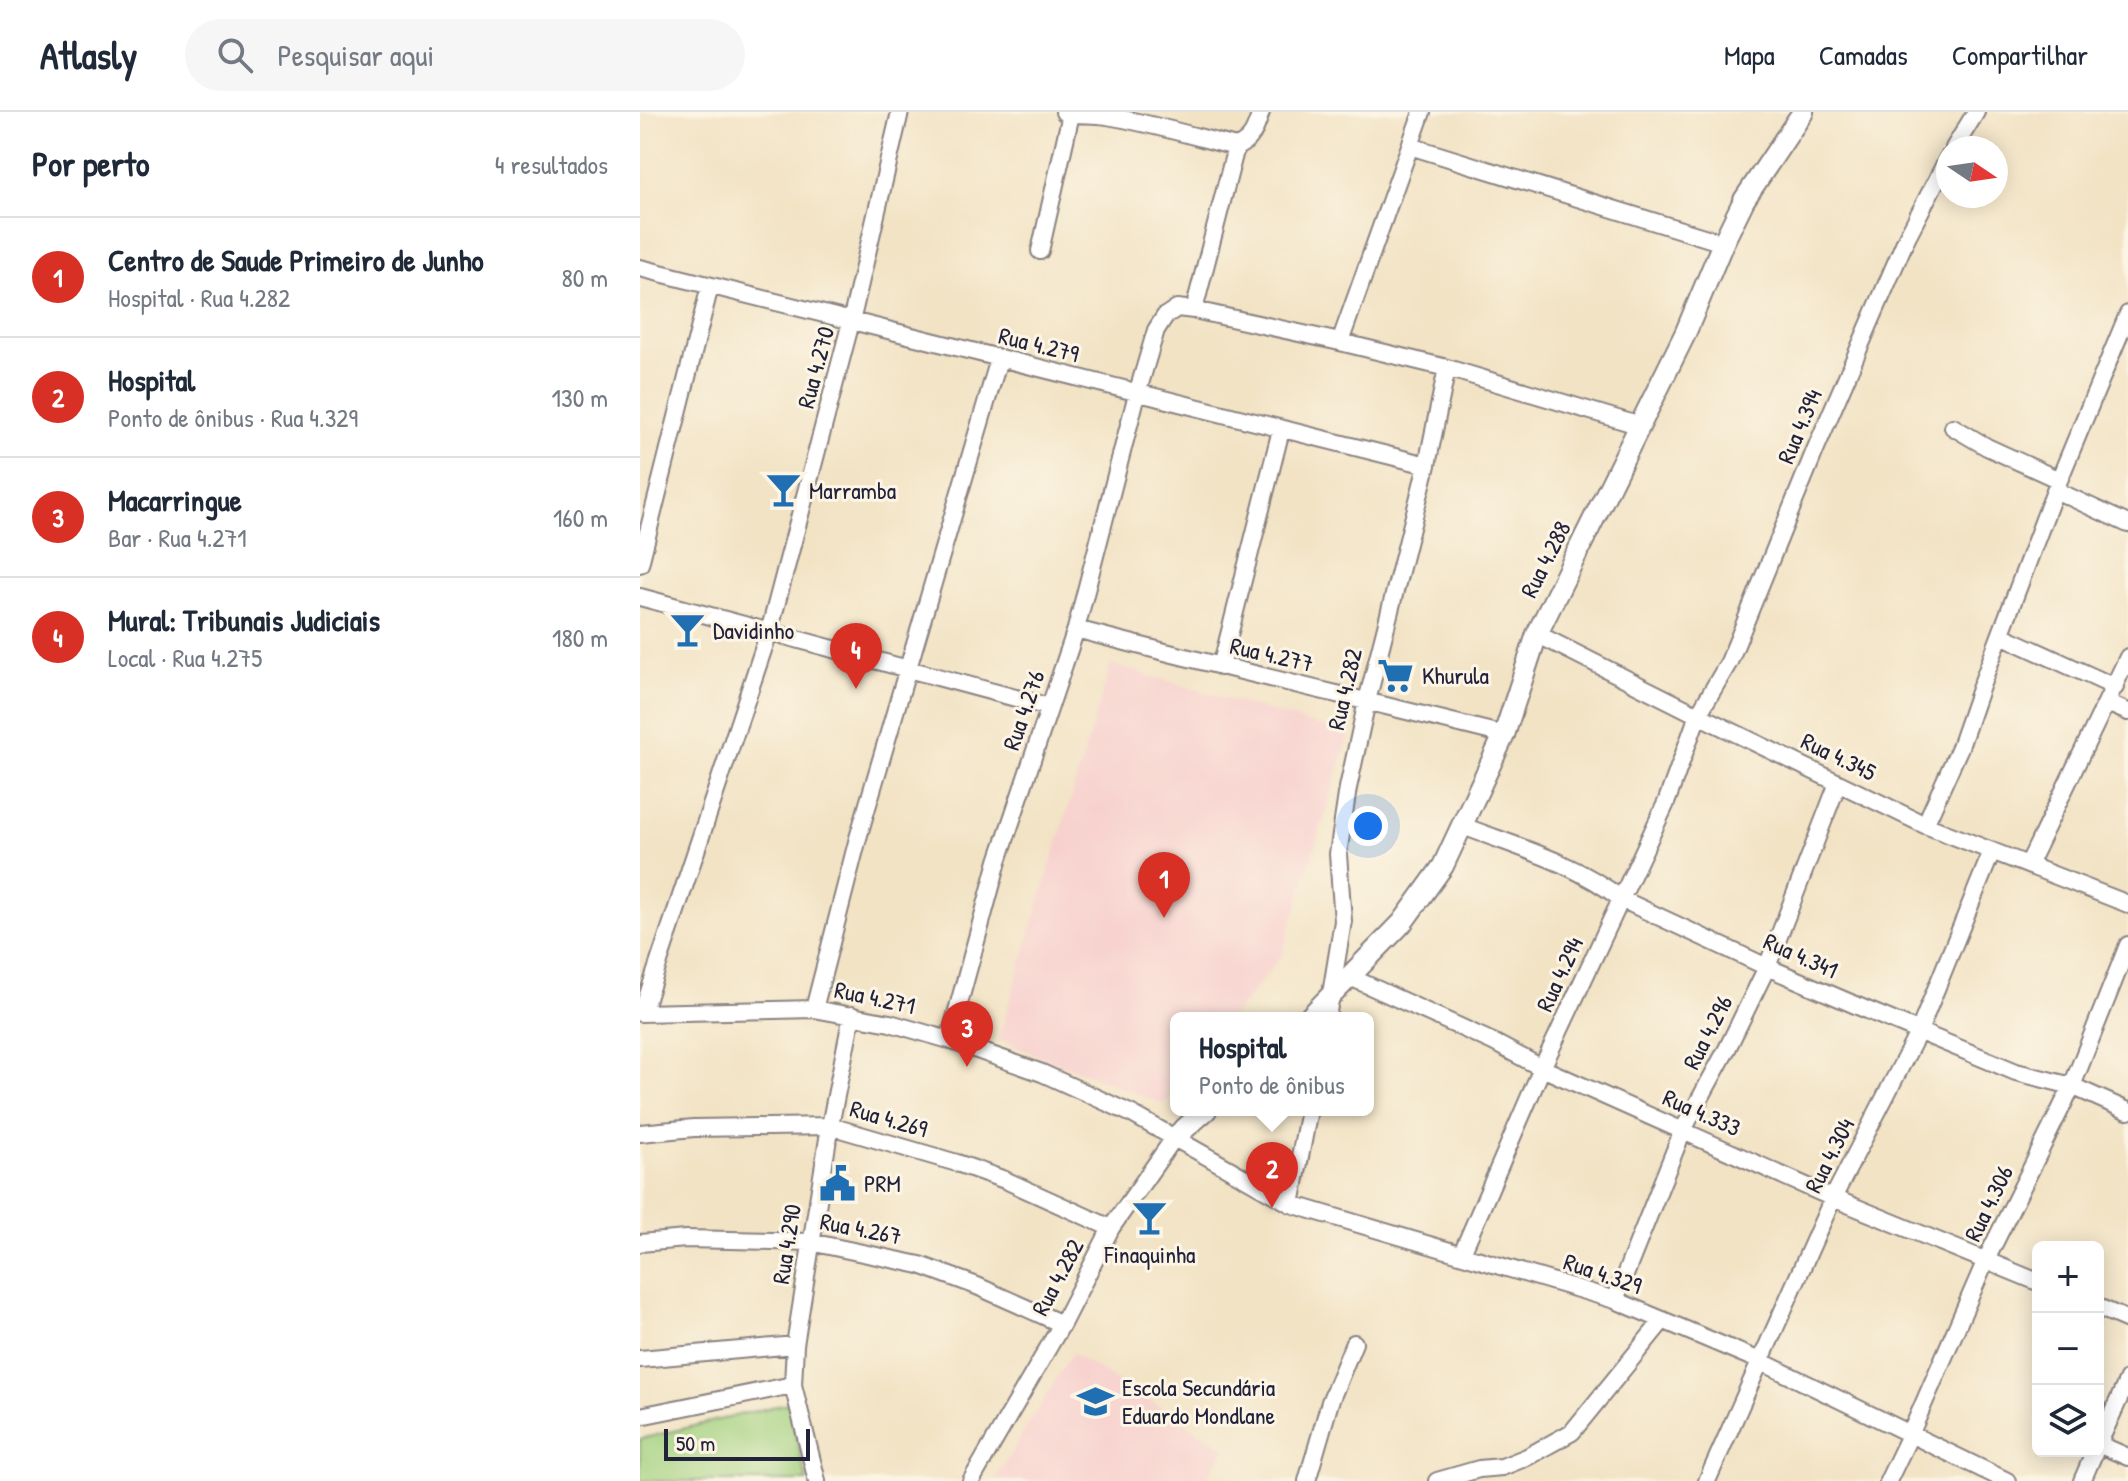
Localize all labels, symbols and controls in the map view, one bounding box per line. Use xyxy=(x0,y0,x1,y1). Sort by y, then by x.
search box xyxy=(185,19,745,91)
text: Atlasly xyxy=(40,29,137,81)
icon: search xyxy=(213,33,257,77)
text: Pesquisar aqui xyxy=(277,35,434,75)
text: Mapa xyxy=(1724,36,1775,74)
text: Camadas xyxy=(1819,36,1908,74)
text: Compartilhar xyxy=(1952,36,2088,74)
north arrow xyxy=(1936,136,2008,208)
text: Por perto xyxy=(32,141,150,187)
text: 4 resultados xyxy=(495,147,608,182)
text: Centro de Saude Primeiro de Junho xyxy=(108,240,484,280)
text: 1 xyxy=(53,260,63,295)
text: 80 m xyxy=(561,260,608,295)
text: Hospital · Rua 4.282 xyxy=(108,280,290,315)
street label: Rua 4.279 xyxy=(996,319,1083,369)
street label: Rua 4.270 xyxy=(789,323,841,411)
text: Hospital xyxy=(108,360,195,400)
text: 2 xyxy=(52,380,64,415)
text: 130 m xyxy=(552,380,608,415)
street label: Rua 4.394 xyxy=(1769,384,1829,468)
text: Ponto de ônibus · Rua 4.329 xyxy=(108,400,358,435)
bar icon: Marramba xyxy=(764,471,802,509)
place label: Marramba xyxy=(809,474,896,506)
text: Macarringue xyxy=(108,480,242,520)
text: 3 xyxy=(52,500,64,535)
text: 160 m xyxy=(553,500,608,535)
street label: Rua 4.288 xyxy=(1512,515,1578,603)
text: Bar · Rua 4.271 xyxy=(108,520,247,555)
text: Mural: Tribunais Judiciais xyxy=(108,600,380,640)
bar icon: Davidinho xyxy=(668,611,706,649)
place label: Davidinho xyxy=(713,614,794,646)
text: 4 xyxy=(53,620,63,655)
text: 180 m xyxy=(552,620,608,655)
pin: 4 xyxy=(830,623,882,689)
street label: Rua 4.277 xyxy=(1227,629,1317,679)
text: Local · Rua 4.275 xyxy=(108,640,262,675)
street label: Rua 4.282 xyxy=(1319,645,1369,733)
supermarket icon: Khurula xyxy=(1377,656,1415,694)
place label: Khurula xyxy=(1422,659,1489,691)
street label: Rua 4.276 xyxy=(994,666,1052,754)
street label: Rua 4.345 xyxy=(1796,724,1882,788)
your location xyxy=(1348,806,1388,846)
pin: 1 xyxy=(1138,852,1190,918)
street label: Rua 4.341 xyxy=(1759,925,1843,985)
street label: Rua 4.294 xyxy=(1528,932,1590,1016)
street label: Rua 4.271 xyxy=(832,973,918,1021)
street label: Rua 4.296 xyxy=(1675,989,1739,1075)
pin: 3 xyxy=(941,1001,993,1067)
popup xyxy=(1170,1012,1374,1116)
text: Hospital xyxy=(1199,1027,1286,1067)
text: Ponto de ônibus xyxy=(1199,1067,1345,1102)
street label: Rua 4.333 xyxy=(1658,1081,1746,1143)
street label: Rua 4.269 xyxy=(847,1092,932,1144)
street label: Rua 4.304 xyxy=(1797,1112,1861,1198)
pin: 2 xyxy=(1246,1142,1298,1208)
street label: Rua 4.306 xyxy=(1956,1160,2020,1246)
public building icon: PRM xyxy=(819,1164,857,1202)
place label: PRM xyxy=(864,1167,901,1199)
bar icon: Finaquinha xyxy=(1131,1198,1169,1236)
street label: Rua 4.290 xyxy=(764,1202,808,1286)
street label: Rua 4.267 xyxy=(818,1204,904,1252)
street label: Rua 4.282 xyxy=(1024,1233,1090,1321)
place label: Finaquinha xyxy=(1103,1238,1196,1270)
map controls xyxy=(2032,1241,2104,1457)
button: + xyxy=(2032,1241,2104,1313)
street label: Rua 4.329 xyxy=(1560,1245,1646,1301)
button: − xyxy=(2032,1313,2104,1385)
place label: Escola Secundária Eduardo Mondlane xyxy=(1122,1371,1276,1431)
school or university icon: Escola Secundária Eduardo Mondlane xyxy=(1077,1382,1115,1420)
button: layers xyxy=(2032,1385,2104,1457)
scale bar xyxy=(664,1425,810,1461)
text: 50 m xyxy=(676,1428,715,1458)

